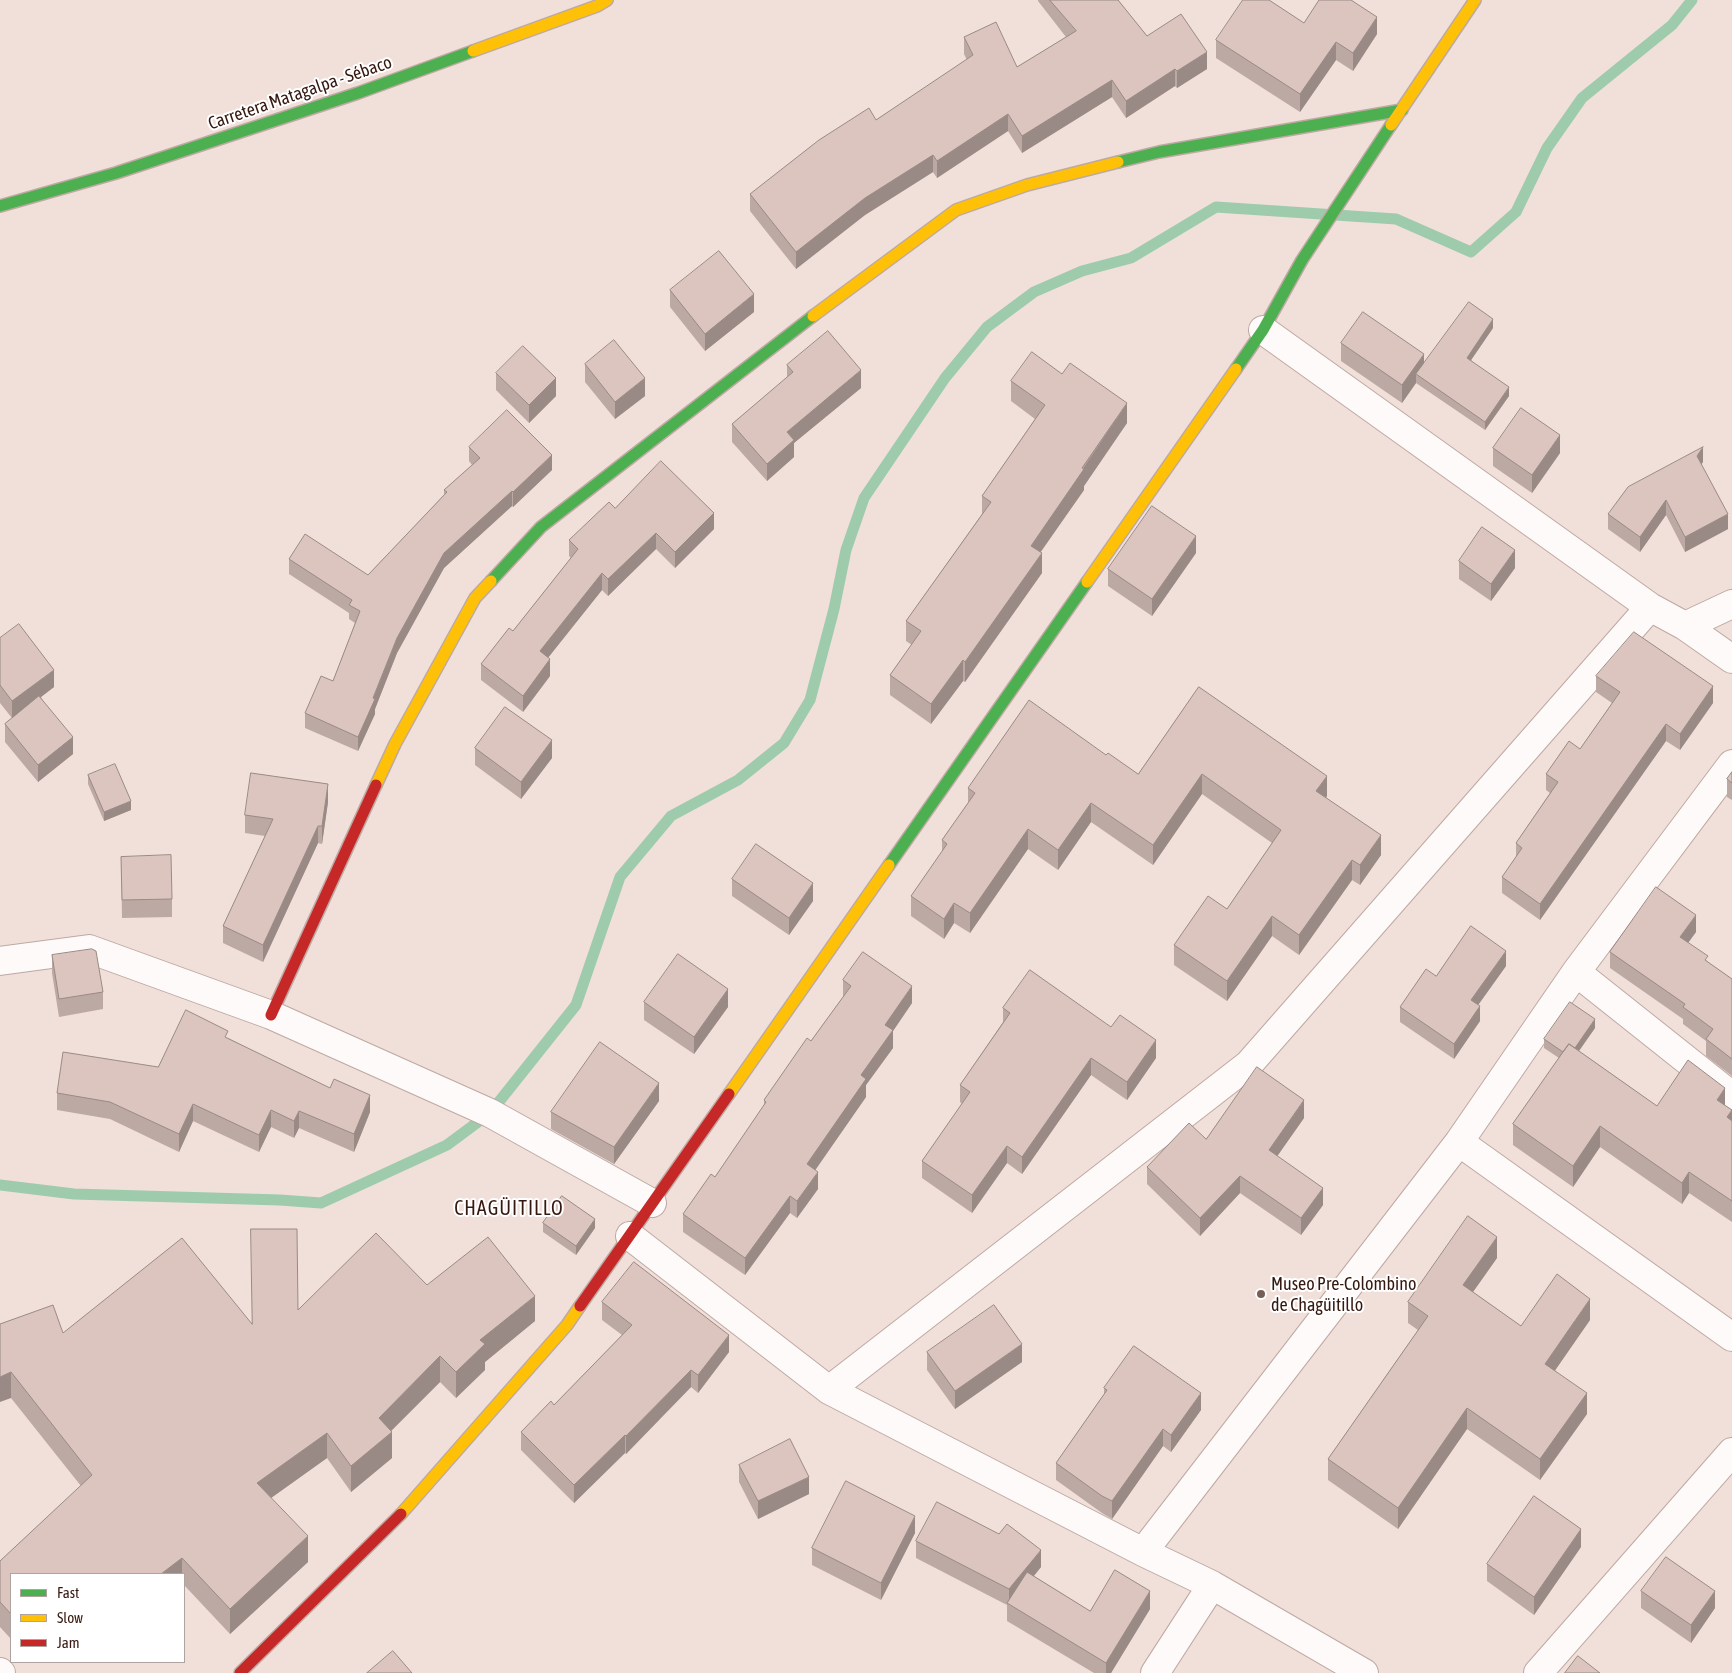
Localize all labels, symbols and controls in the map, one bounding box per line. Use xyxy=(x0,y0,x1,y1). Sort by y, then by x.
street label: Carretera Matagalpa - Sébaco xyxy=(205,51,395,135)
district label: CHAGÜITILLO xyxy=(453,1197,565,1221)
place label: Museo Pre-Colombino de Chagüitillo xyxy=(1271,1273,1416,1316)
marker: Museo Pre-Colombino de Chagüitillo xyxy=(1255,1288,1267,1300)
legend xyxy=(10,1573,185,1663)
text: Fast xyxy=(57,1584,79,1601)
text: Slow xyxy=(57,1609,83,1626)
text: Jam xyxy=(57,1634,80,1651)

